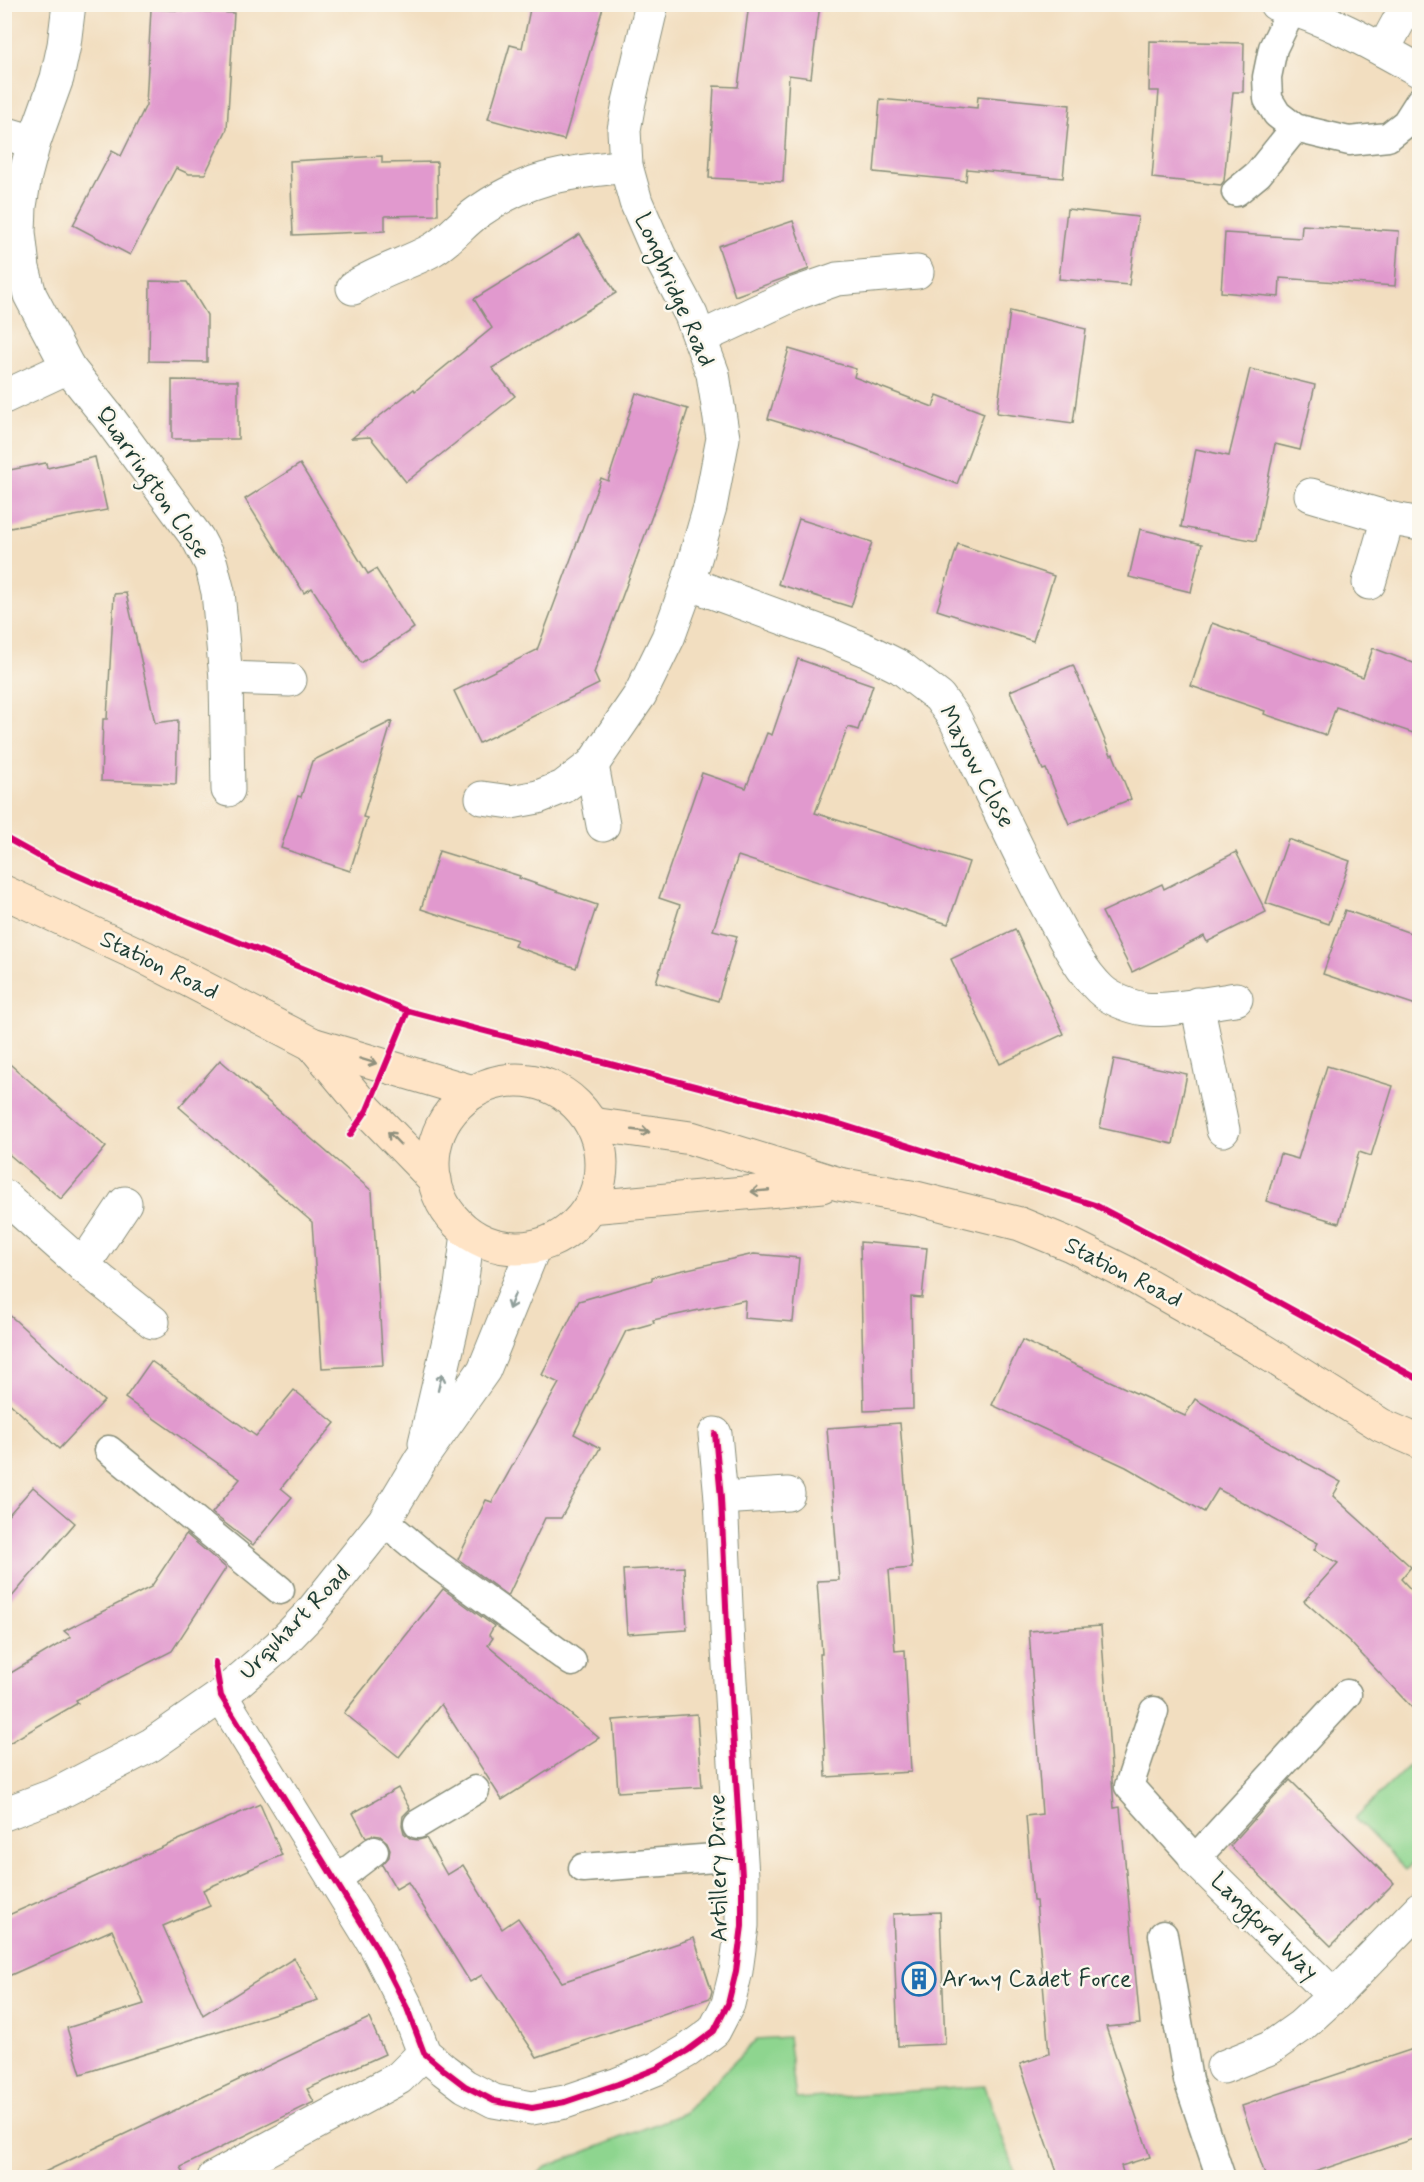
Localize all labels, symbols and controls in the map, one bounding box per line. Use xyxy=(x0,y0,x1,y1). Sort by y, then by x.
street label: Longbridge Road xyxy=(624,208,722,373)
street label: Quarrington Close xyxy=(85,401,216,567)
street label: Mayow Close xyxy=(931,700,1021,834)
street label: Station Road xyxy=(95,924,223,1008)
one-way arrow xyxy=(358,1056,377,1067)
one-way arrow xyxy=(631,1125,651,1136)
one-way arrow xyxy=(387,1130,401,1145)
one-way arrow xyxy=(751,1186,770,1197)
street label: Station Road xyxy=(1059,1230,1187,1316)
one-way arrow xyxy=(506,1292,517,1310)
one-way arrow xyxy=(434,1373,446,1392)
street label: Urquhart Road xyxy=(232,1559,358,1687)
street label: Artillery Drive xyxy=(702,1794,736,1942)
street label: Langford Way xyxy=(1202,1866,1325,1989)
building icon: Army Cadet Force xyxy=(901,1961,937,1997)
place label: Army Cadet Force xyxy=(942,1964,1132,1995)

